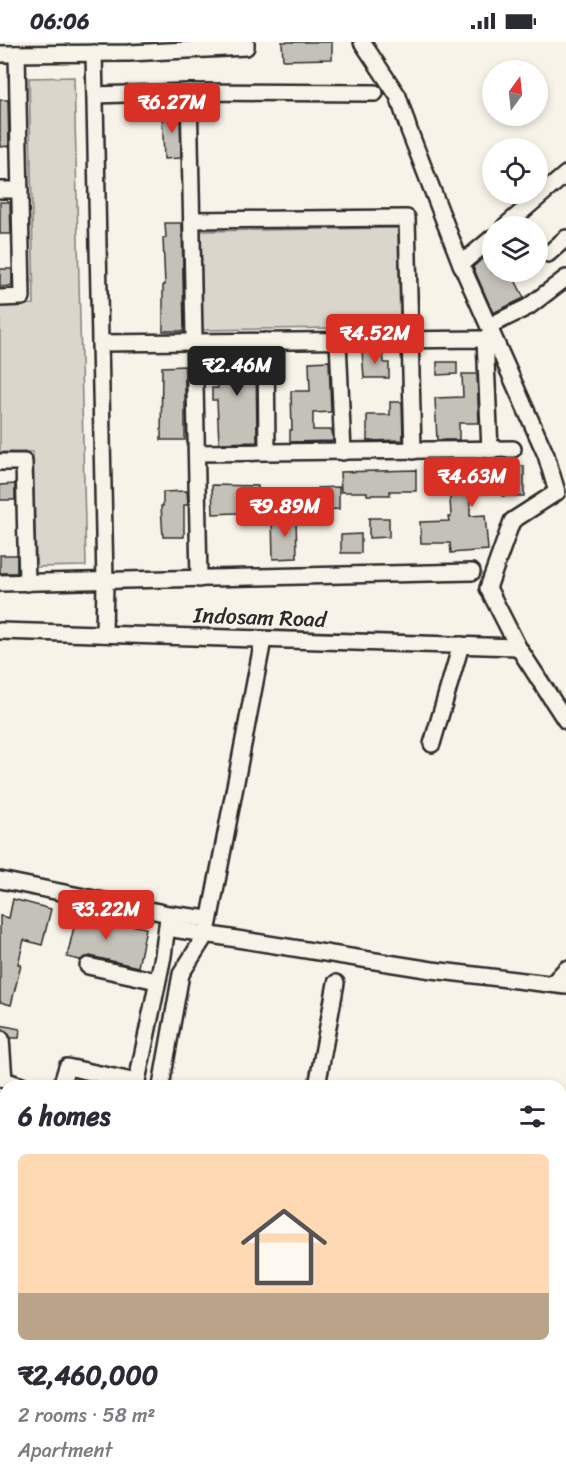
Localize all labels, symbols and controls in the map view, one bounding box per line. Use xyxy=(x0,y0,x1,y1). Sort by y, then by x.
text: 06:06 xyxy=(30,2,89,41)
north arrow xyxy=(482,60,548,126)
map controls xyxy=(482,60,548,282)
pin: ₹6.27M xyxy=(123,83,221,134)
text: ₹6.27M xyxy=(138,85,206,120)
button: locate xyxy=(482,138,548,204)
button: layers xyxy=(482,216,548,282)
pin: ₹4.52M xyxy=(326,314,424,365)
text: ₹4.52M xyxy=(340,316,410,351)
pin: ₹2.46M xyxy=(188,346,286,397)
text: ₹2.46M xyxy=(203,348,271,383)
pin: ₹4.63M xyxy=(423,457,521,508)
text: ₹4.63M xyxy=(438,459,506,494)
pin: ₹9.89M xyxy=(236,487,334,538)
text: ₹9.89M xyxy=(250,489,320,524)
street label: Indosam Road xyxy=(192,595,328,639)
pin: ₹3.22M xyxy=(57,890,155,941)
text: ₹3.22M xyxy=(72,892,140,927)
text: 6 homes xyxy=(18,1093,110,1139)
icon: filters xyxy=(516,1100,549,1133)
icon: home xyxy=(230,1193,338,1301)
text: ₹2,460,000 xyxy=(18,1352,158,1398)
text: 2 rooms · 58 m² xyxy=(18,1398,155,1433)
text: Apartment xyxy=(18,1433,112,1468)

